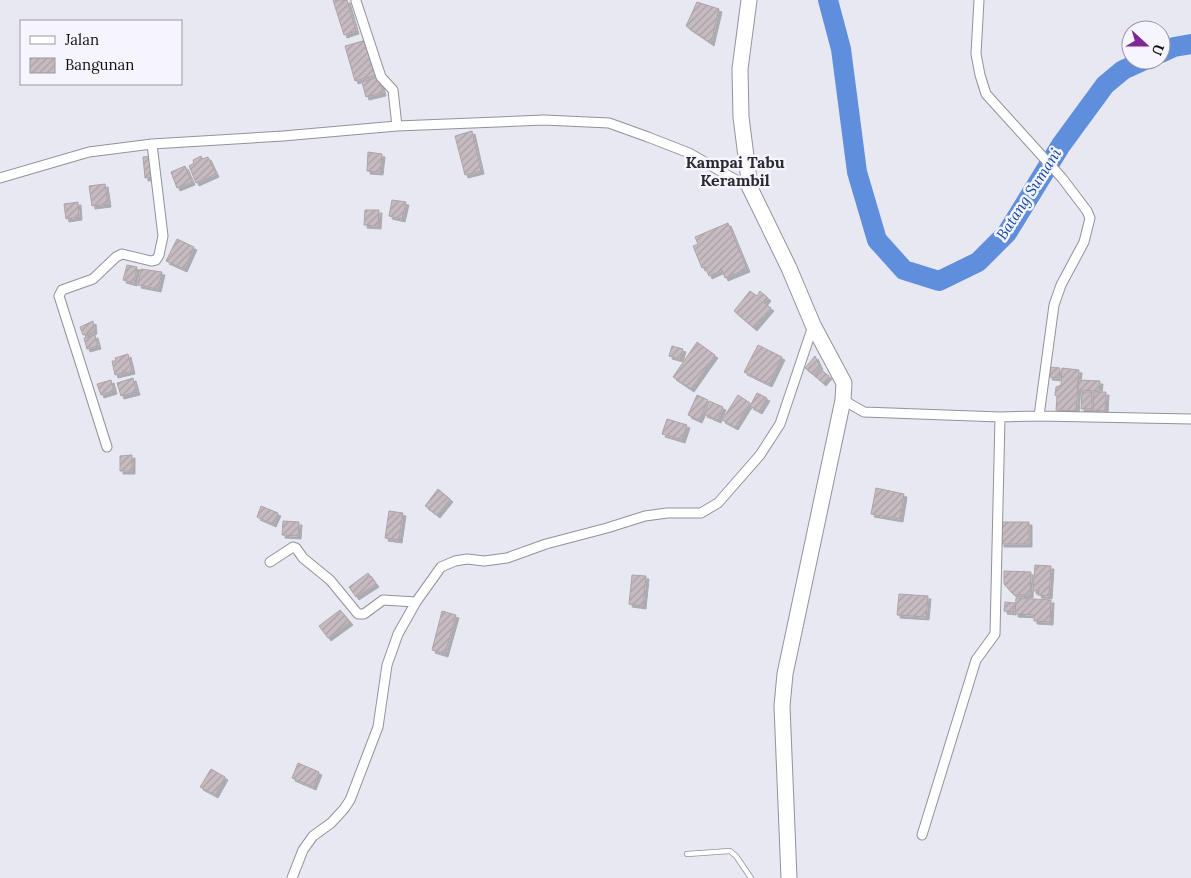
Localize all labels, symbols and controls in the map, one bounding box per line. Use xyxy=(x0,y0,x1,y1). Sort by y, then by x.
legend xyxy=(20,20,182,85)
north arrow xyxy=(1121,20,1171,70)
text: Jalan xyxy=(64,30,99,49)
text: U xyxy=(1148,41,1168,58)
text: Bangunan xyxy=(65,55,134,74)
water label: Batang Sumani xyxy=(992,144,1065,243)
district label: Kampai Tabu Kerambil xyxy=(685,152,785,190)

